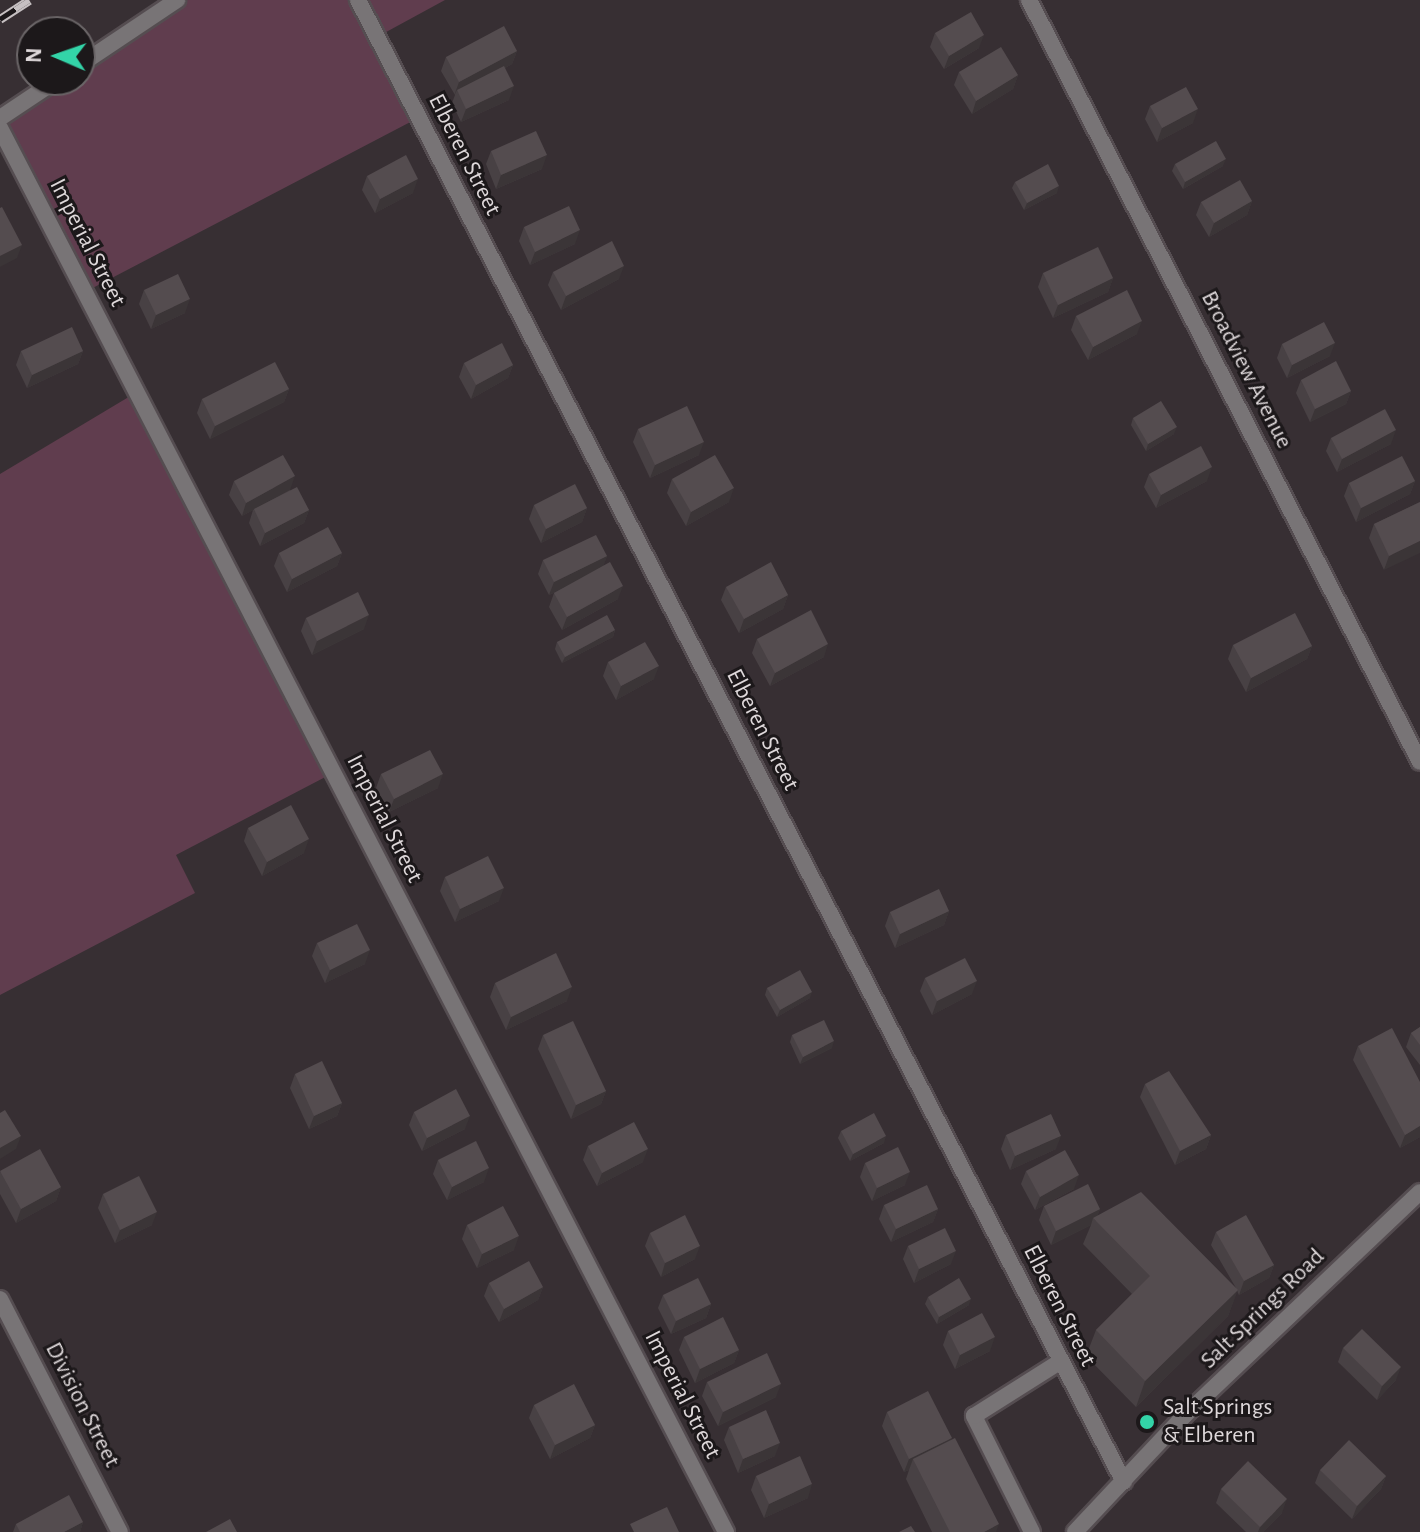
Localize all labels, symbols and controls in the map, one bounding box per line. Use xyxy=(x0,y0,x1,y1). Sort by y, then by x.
north arrow xyxy=(16,16,96,96)
text: N xyxy=(23,47,45,63)
street label: Elberen Street xyxy=(421,89,507,221)
street label: Imperial Street xyxy=(42,174,132,312)
street label: Broadview Avenue xyxy=(1194,287,1298,453)
street label: Elberen Street xyxy=(719,664,805,796)
street label: Imperial Street xyxy=(339,750,429,888)
street label: Elberen Street xyxy=(1016,1240,1102,1372)
street label: Salt Springs Road xyxy=(1195,1243,1331,1375)
street label: Imperial Street xyxy=(637,1326,727,1464)
street label: Division Street xyxy=(38,1338,126,1472)
place label: Salt Springs & Elberen xyxy=(1163,1394,1272,1450)
marker: Salt Springs & Elberen xyxy=(1138,1413,1156,1431)

